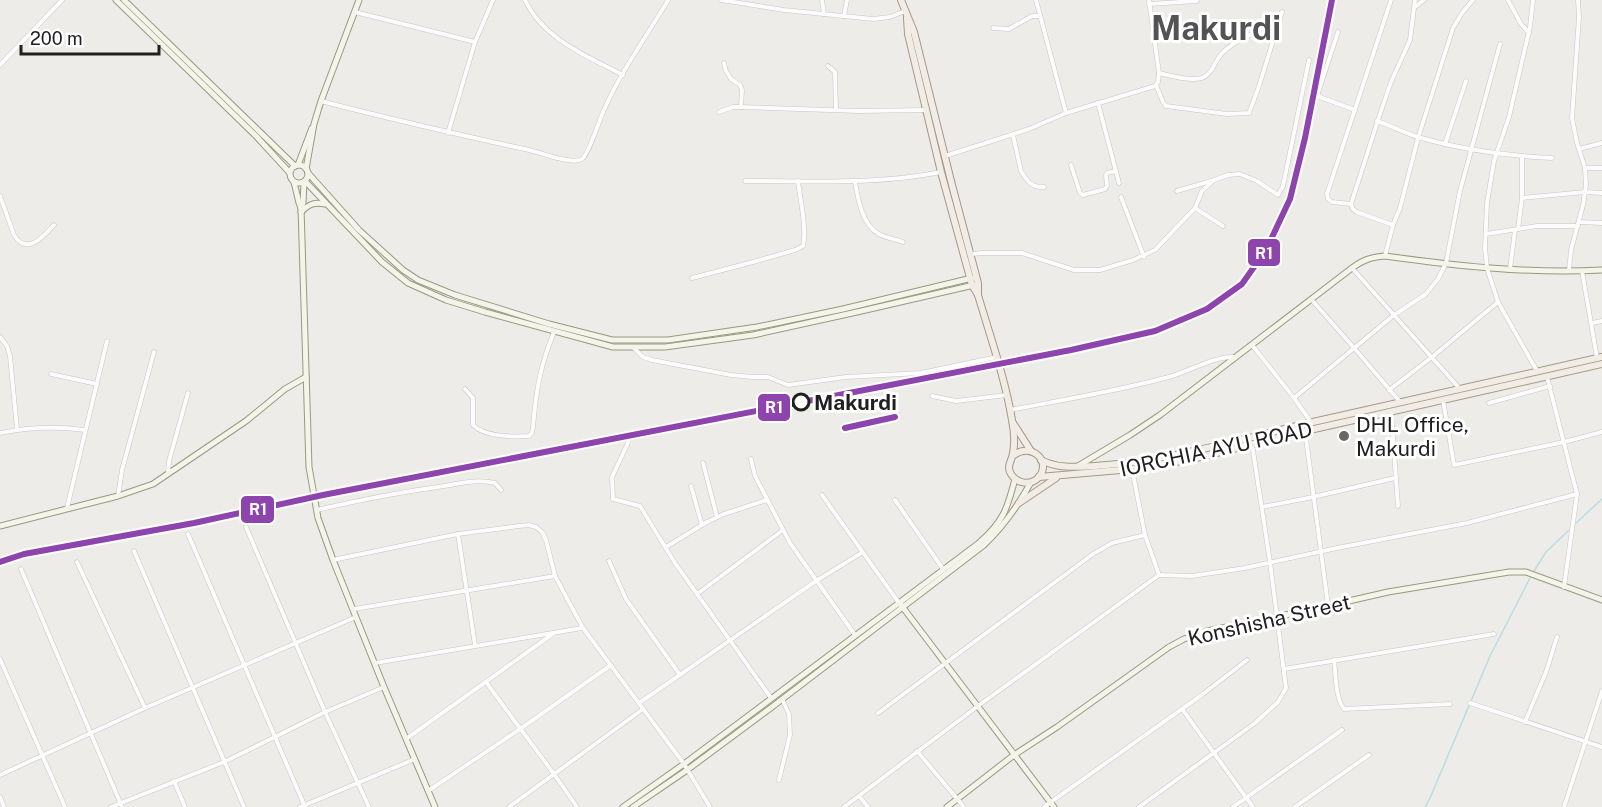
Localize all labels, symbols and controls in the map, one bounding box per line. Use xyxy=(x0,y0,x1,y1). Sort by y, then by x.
district label: Makurdi xyxy=(1151,9,1281,47)
scale bar xyxy=(21,18,159,56)
text: 200 m xyxy=(30,28,83,49)
line badge: R1 xyxy=(1247,238,1281,267)
text: R1 xyxy=(1255,244,1273,263)
place label: Makurdi xyxy=(814,390,897,415)
line badge: R1 xyxy=(757,393,791,422)
marker: Makurdi xyxy=(792,393,810,411)
text: R1 xyxy=(765,398,783,417)
place label: DHL Office, Makurdi xyxy=(1356,412,1469,461)
street label: IORCHIA AYU ROAD xyxy=(1118,416,1314,482)
marker: DHL Office, Makurdi xyxy=(1337,429,1351,443)
line badge: R1 xyxy=(240,495,275,524)
text: R1 xyxy=(249,500,267,519)
street label: Konshisha Street xyxy=(1185,589,1353,651)

